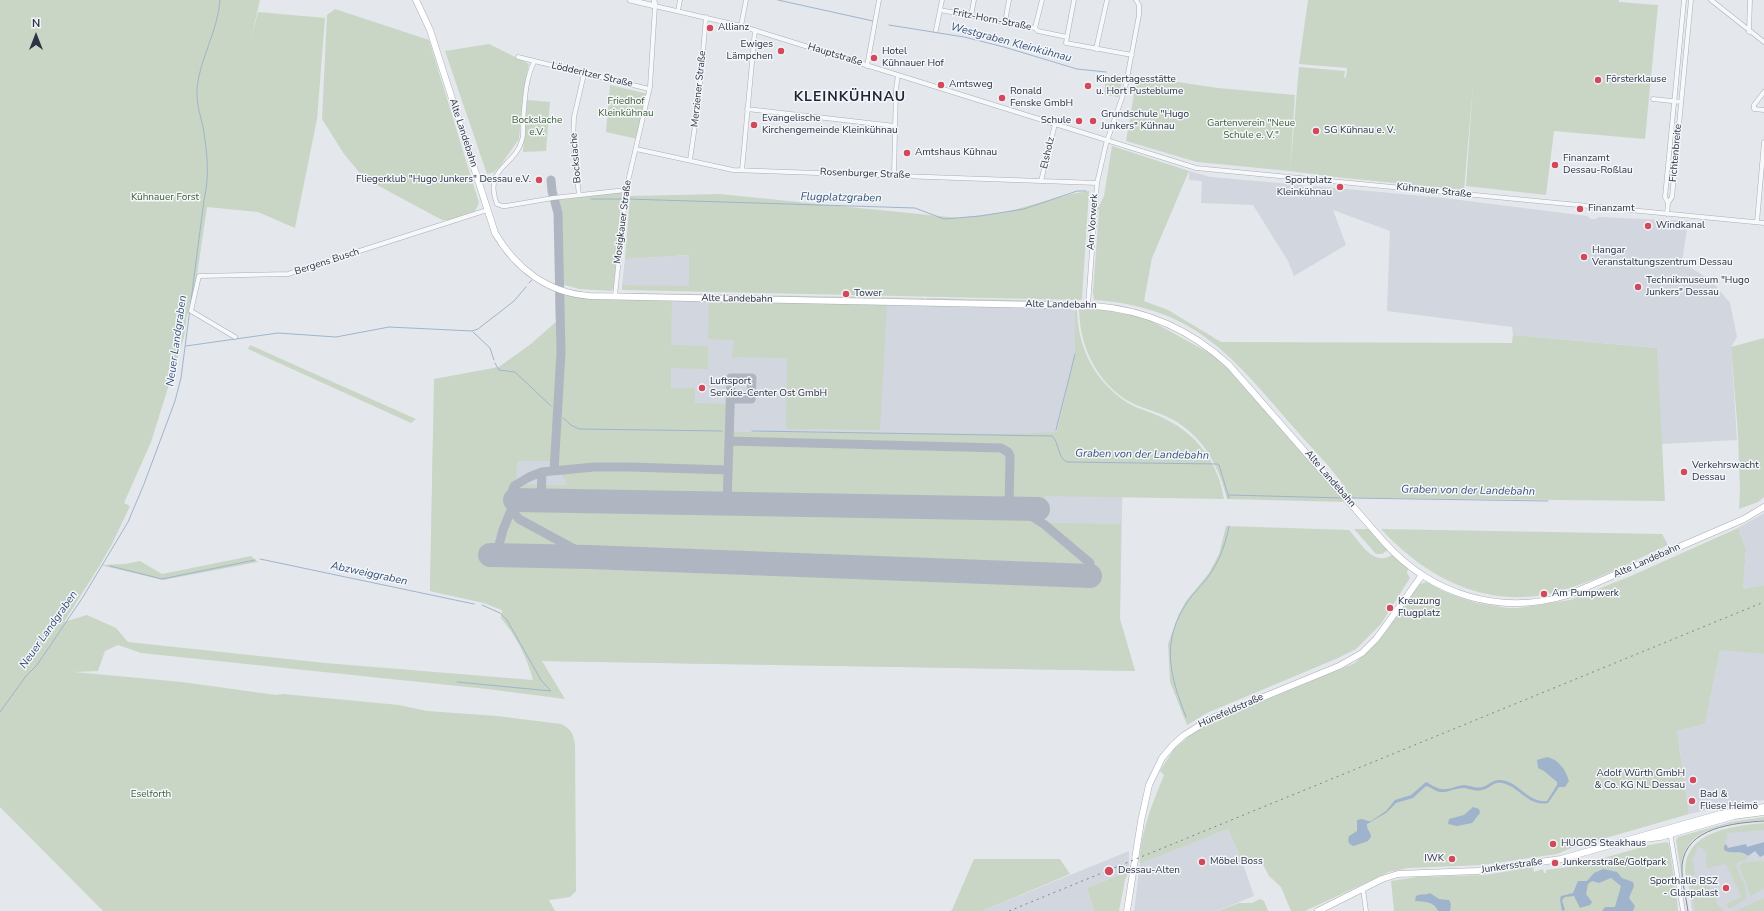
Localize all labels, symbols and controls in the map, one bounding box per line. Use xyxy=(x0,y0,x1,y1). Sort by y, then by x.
street label: Fritz-Horn-Straße xyxy=(952,7,1032,33)
north arrow xyxy=(16,16,56,56)
text: N xyxy=(32,16,40,31)
water label: Westgraben Kleinkühnau xyxy=(949,20,1073,66)
place label: Allianz xyxy=(718,22,749,34)
marker: Allianz xyxy=(705,23,715,33)
place label: Ewiges Lämpchen xyxy=(727,39,773,62)
street label: Hauptstraße xyxy=(806,41,864,69)
marker: Ewiges Lämpchen xyxy=(776,46,786,56)
place label: Hotel Kühnauer Hof xyxy=(882,46,944,70)
street label: Merziener Straße xyxy=(689,50,709,128)
marker: Hotel Kühnauer Hof xyxy=(869,53,879,63)
street label: Lödderitzer Straße xyxy=(550,60,634,90)
place label: Kindertagesstätte u. Hort Pusteblume xyxy=(1096,74,1183,98)
place label: Försterklause xyxy=(1606,74,1666,86)
marker: Försterklause xyxy=(1593,75,1603,85)
place label: Amtsweg xyxy=(949,79,993,91)
marker: Amtsweg xyxy=(936,80,946,90)
marker: Kindertagesstätte u. Hort Pusteblume xyxy=(1083,81,1093,91)
place label: Ronald Fenske GmbH xyxy=(1010,86,1073,110)
district label: KLEINKÜHNAU xyxy=(794,90,906,106)
marker: Ronald Fenske GmbH xyxy=(997,93,1007,103)
park label: Friedhof Kleinkühnau xyxy=(598,96,654,120)
street label: Alte Landebahn xyxy=(446,97,480,169)
place label: Grundschule "Hugo Junkers" Kühnau xyxy=(1101,109,1189,132)
place label: Evangelische Kirchengemeinde Kleinkühnau xyxy=(762,113,898,136)
park label: Bockslache e.V. xyxy=(512,115,562,138)
place label: Schule xyxy=(1041,115,1071,127)
marker: Schule xyxy=(1074,116,1084,126)
marker: Grundschule "Hugo Junkers" Kühnau xyxy=(1088,116,1098,126)
park label: Gartenverein "Neue Schule e. V." xyxy=(1207,118,1295,142)
marker: Evangelische Kirchengemeinde Kleinkühnau xyxy=(749,120,759,130)
street label: Fichtenbreite xyxy=(1667,123,1685,183)
place label: SG Kühnau e. V. xyxy=(1324,125,1395,137)
marker: SG Kühnau e. V. xyxy=(1311,126,1321,136)
street label: Bockslache xyxy=(568,132,584,184)
street label: Elsholz xyxy=(1039,136,1057,170)
place label: Amtshaus Kühnau xyxy=(915,147,997,159)
marker: Amtshaus Kühnau xyxy=(902,148,912,158)
place label: Finanzamt Dessau-Roßlau xyxy=(1563,153,1633,176)
marker: Finanzamt Dessau-Roßlau xyxy=(1550,160,1560,170)
street label: Rosenburger Straße xyxy=(820,166,910,182)
place label: Fliegerklub "Hugo Junkers" Dessau e.V. xyxy=(356,174,531,186)
marker: Fliegerklub "Hugo Junkers" Dessau e.V. xyxy=(534,175,544,185)
place label: Sportplatz Kleinkühnau xyxy=(1277,175,1332,198)
street label: Mosigkauer Straße xyxy=(612,179,634,265)
street label: Kühnauer Straße xyxy=(1396,181,1472,201)
marker: Sportplatz Kleinkühnau xyxy=(1335,182,1345,192)
water label: Flugplatzgraben xyxy=(800,191,882,205)
park label: Kühnauer Forst xyxy=(131,192,199,204)
street label: Am Vorwerk xyxy=(1085,193,1101,251)
place label: Finanzamt xyxy=(1588,203,1634,215)
marker: Finanzamt xyxy=(1575,204,1585,214)
place label: Windkanal xyxy=(1656,220,1705,232)
marker: Windkanal xyxy=(1643,221,1653,231)
place label: Hangar Veranstaltungszentrum Dessau xyxy=(1592,245,1733,268)
street label: Bergens Busch xyxy=(293,246,361,278)
marker: Hangar Veranstaltungszentrum Dessau xyxy=(1579,252,1589,262)
place label: Technikmuseum "Hugo Junkers" Dessau xyxy=(1646,275,1749,298)
marker: Technikmuseum "Hugo Junkers" Dessau xyxy=(1633,282,1643,292)
place label: Tower xyxy=(854,288,882,300)
marker: Tower xyxy=(841,289,851,299)
street label: Alte Landebahn xyxy=(701,292,773,306)
water label: Neuer Landgraben xyxy=(164,295,190,387)
street label: Alte Landebahn xyxy=(1025,298,1097,312)
place label: Luftsport Service-Center Ost GmbH xyxy=(710,376,827,400)
marker: Luftsport Service-Center Ost GmbH xyxy=(697,383,707,393)
water label: Graben von der Landebahn xyxy=(1075,447,1209,463)
street label: Alte Landebahn xyxy=(1302,448,1358,510)
place label: Verkehrswacht Dessau xyxy=(1692,460,1759,484)
marker: Verkehrswacht Dessau xyxy=(1679,467,1689,477)
water label: Graben von der Landebahn xyxy=(1401,483,1535,499)
street label: Alte Landebahn xyxy=(1612,541,1682,581)
water label: Abzweiggraben xyxy=(329,559,409,589)
place label: Am Pumpwerk xyxy=(1552,588,1619,600)
water label: Neuer Landgraben xyxy=(17,589,81,671)
marker: Am Pumpwerk xyxy=(1539,589,1549,599)
place label: Kreuzung Flugplatz xyxy=(1398,596,1440,620)
marker: Kreuzung Flugplatz xyxy=(1385,603,1395,613)
street label: Hünefeldstraße xyxy=(1197,691,1265,731)
place label: Adolf Würth GmbH & Co. KG NL Dessau xyxy=(1594,768,1685,792)
marker: Adolf Würth GmbH & Co. KG NL Dessau xyxy=(1688,775,1698,785)
park label: Eselforth xyxy=(131,789,171,801)
place label: Bad & Fliese Heimö xyxy=(1700,789,1758,812)
marker: Bad & Fliese Heimö xyxy=(1687,796,1697,806)
place label: HUGOS Steakhaus xyxy=(1561,838,1646,850)
marker: HUGOS Steakhaus xyxy=(1548,839,1558,849)
place label: IWK xyxy=(1424,853,1444,865)
marker: IWK xyxy=(1447,854,1457,864)
place label: Möbel Boss xyxy=(1210,856,1263,868)
street label: Junkersstraße xyxy=(1481,856,1543,876)
marker: Möbel Boss xyxy=(1197,857,1207,867)
place label: Junkersstraße/Golfpark xyxy=(1563,857,1666,869)
marker: Junkersstraße/Golfpark xyxy=(1550,858,1560,868)
marker: Dessau-Alten xyxy=(1103,865,1115,877)
place label: Dessau-Alten xyxy=(1118,865,1180,877)
place label: Sporthalle BSZ - Glaspalast xyxy=(1650,876,1718,900)
marker: Sporthalle BSZ - Glaspalast xyxy=(1721,883,1731,893)

